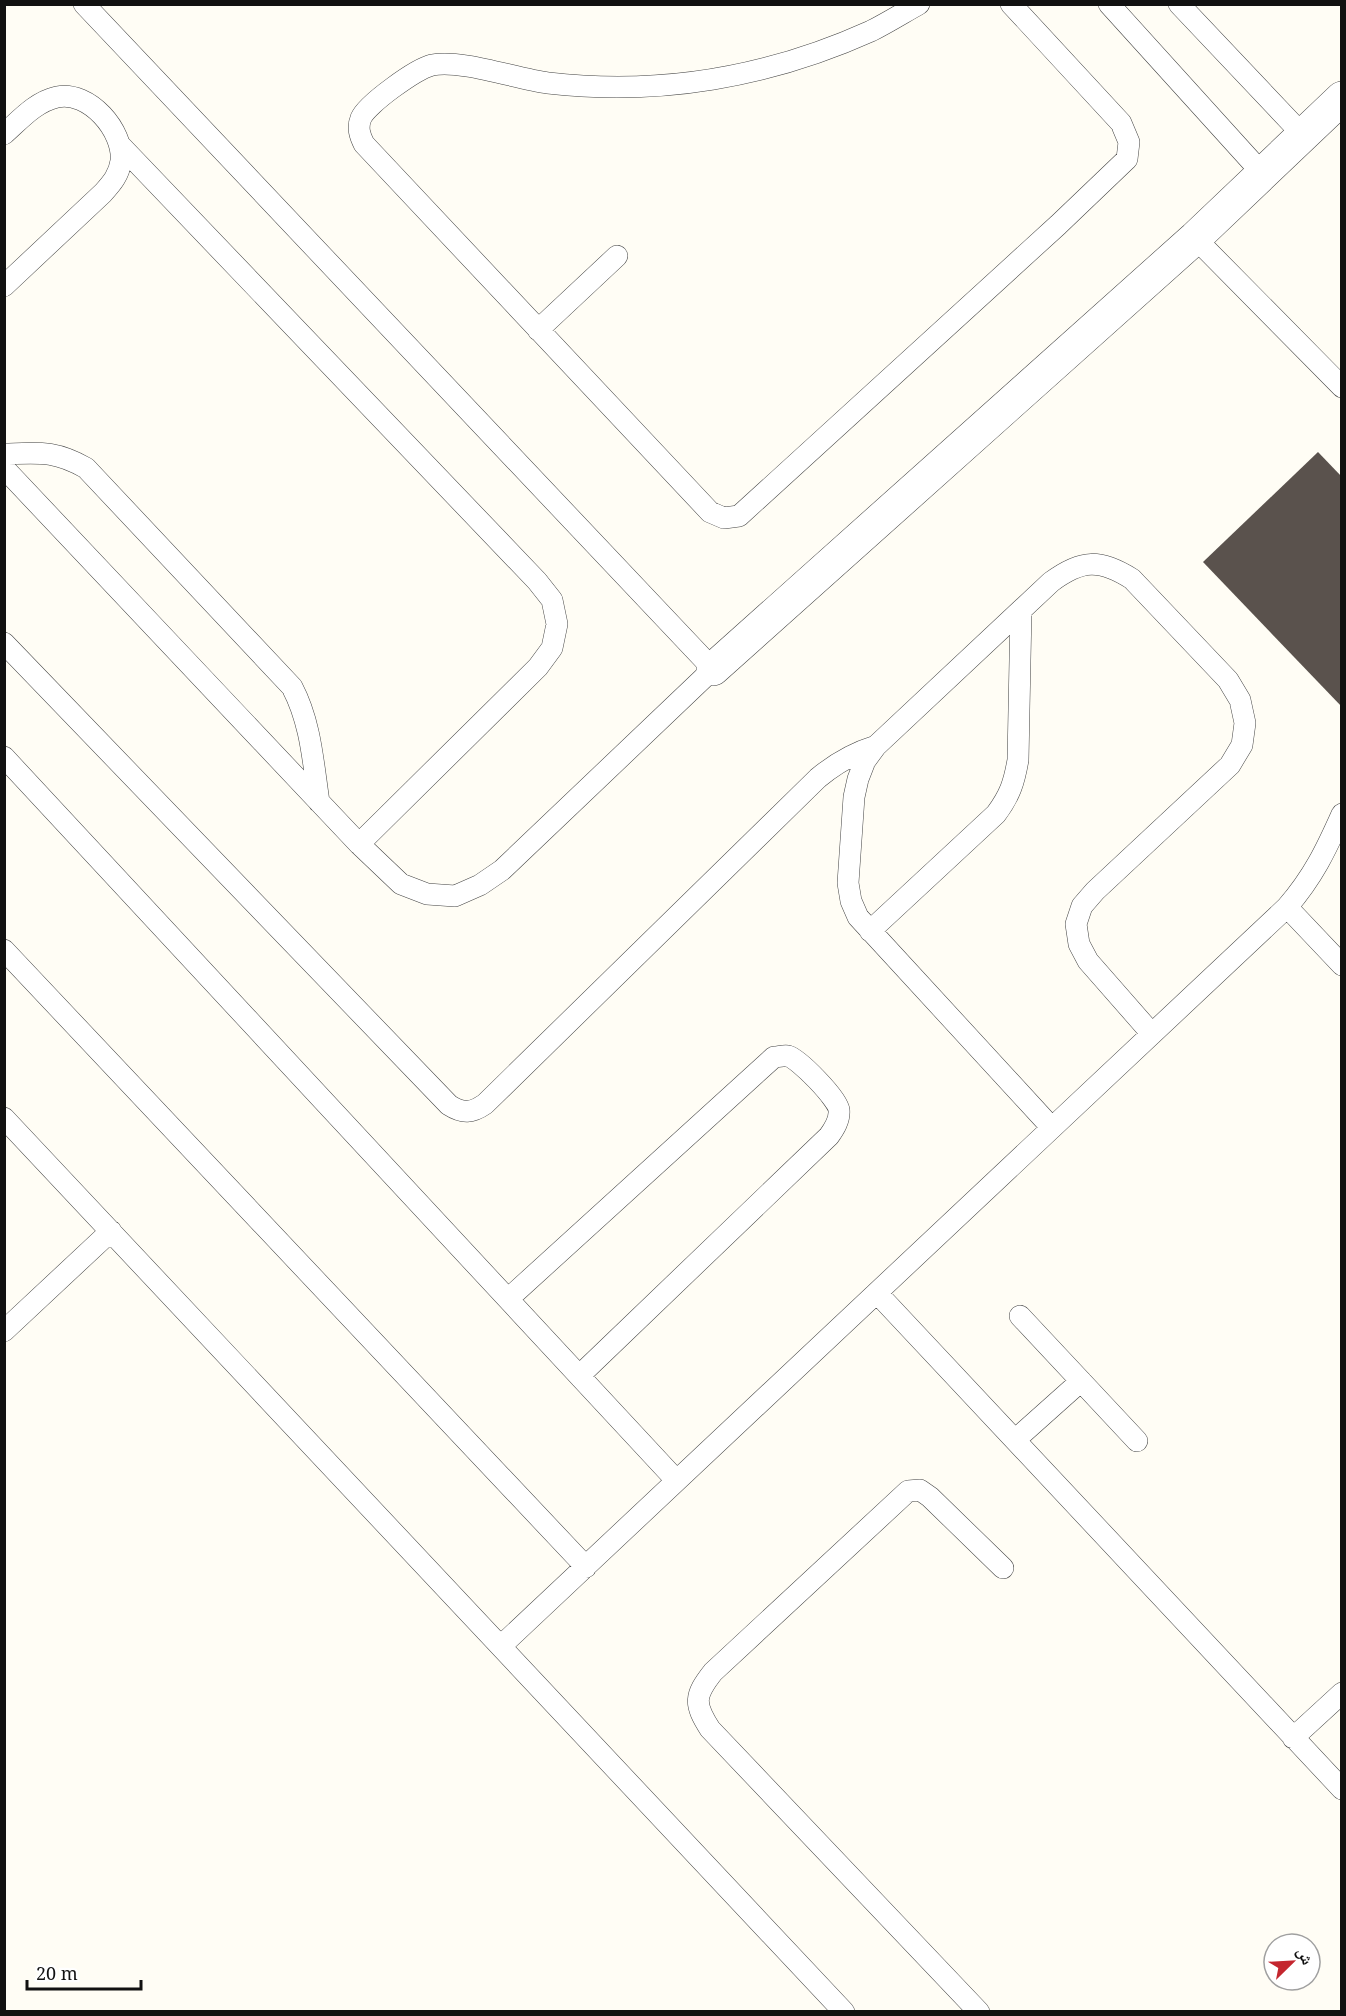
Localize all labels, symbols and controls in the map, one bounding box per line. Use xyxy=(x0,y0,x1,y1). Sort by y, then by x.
north arrow xyxy=(1262,1932,1322,1992)
text: ش xyxy=(1292,1944,1319,1968)
scale bar xyxy=(27,1953,141,1991)
text: 20 m xyxy=(36,1961,78,1985)

